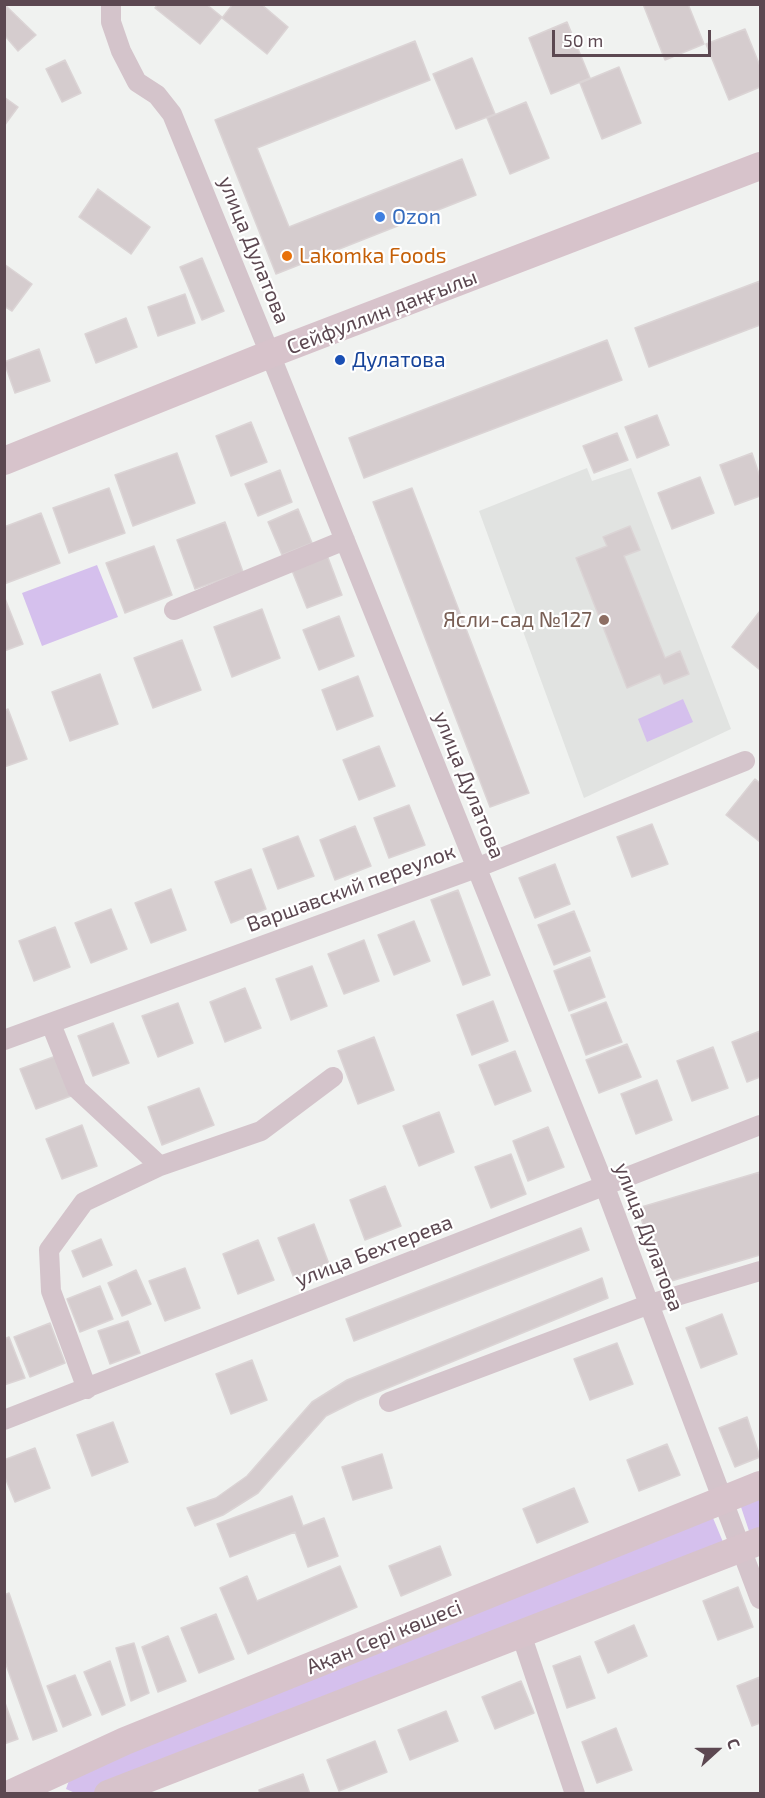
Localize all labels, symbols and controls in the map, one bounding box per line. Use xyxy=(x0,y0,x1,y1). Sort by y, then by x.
scale bar xyxy=(555,18,714,56)
text: 50 m xyxy=(563,29,603,51)
street label: улица Дулатова xyxy=(213,173,295,327)
place label: Ozon xyxy=(392,204,441,230)
marker: Ozon xyxy=(373,210,387,224)
place label: Lakomka Foods xyxy=(299,243,446,269)
marker: Lakomka Foods xyxy=(280,249,294,263)
street label: Сейфуллин даңғылы xyxy=(283,264,481,360)
place label: Дулатова xyxy=(352,347,446,373)
marker: Дулатова xyxy=(333,353,347,367)
place label: Ясли-сад №127 xyxy=(443,607,592,633)
marker: Ясли-сад №127 xyxy=(597,613,611,627)
street label: улица Дулатова xyxy=(428,708,510,862)
street label: Варшавский переулок xyxy=(243,838,459,938)
street label: улица Дулатова xyxy=(609,1159,689,1315)
street label: улица Бехтерева xyxy=(292,1209,456,1293)
street label: Ақан Сері көшесі xyxy=(303,1594,465,1680)
north arrow xyxy=(687,1720,747,1780)
text: С xyxy=(724,1736,745,1751)

